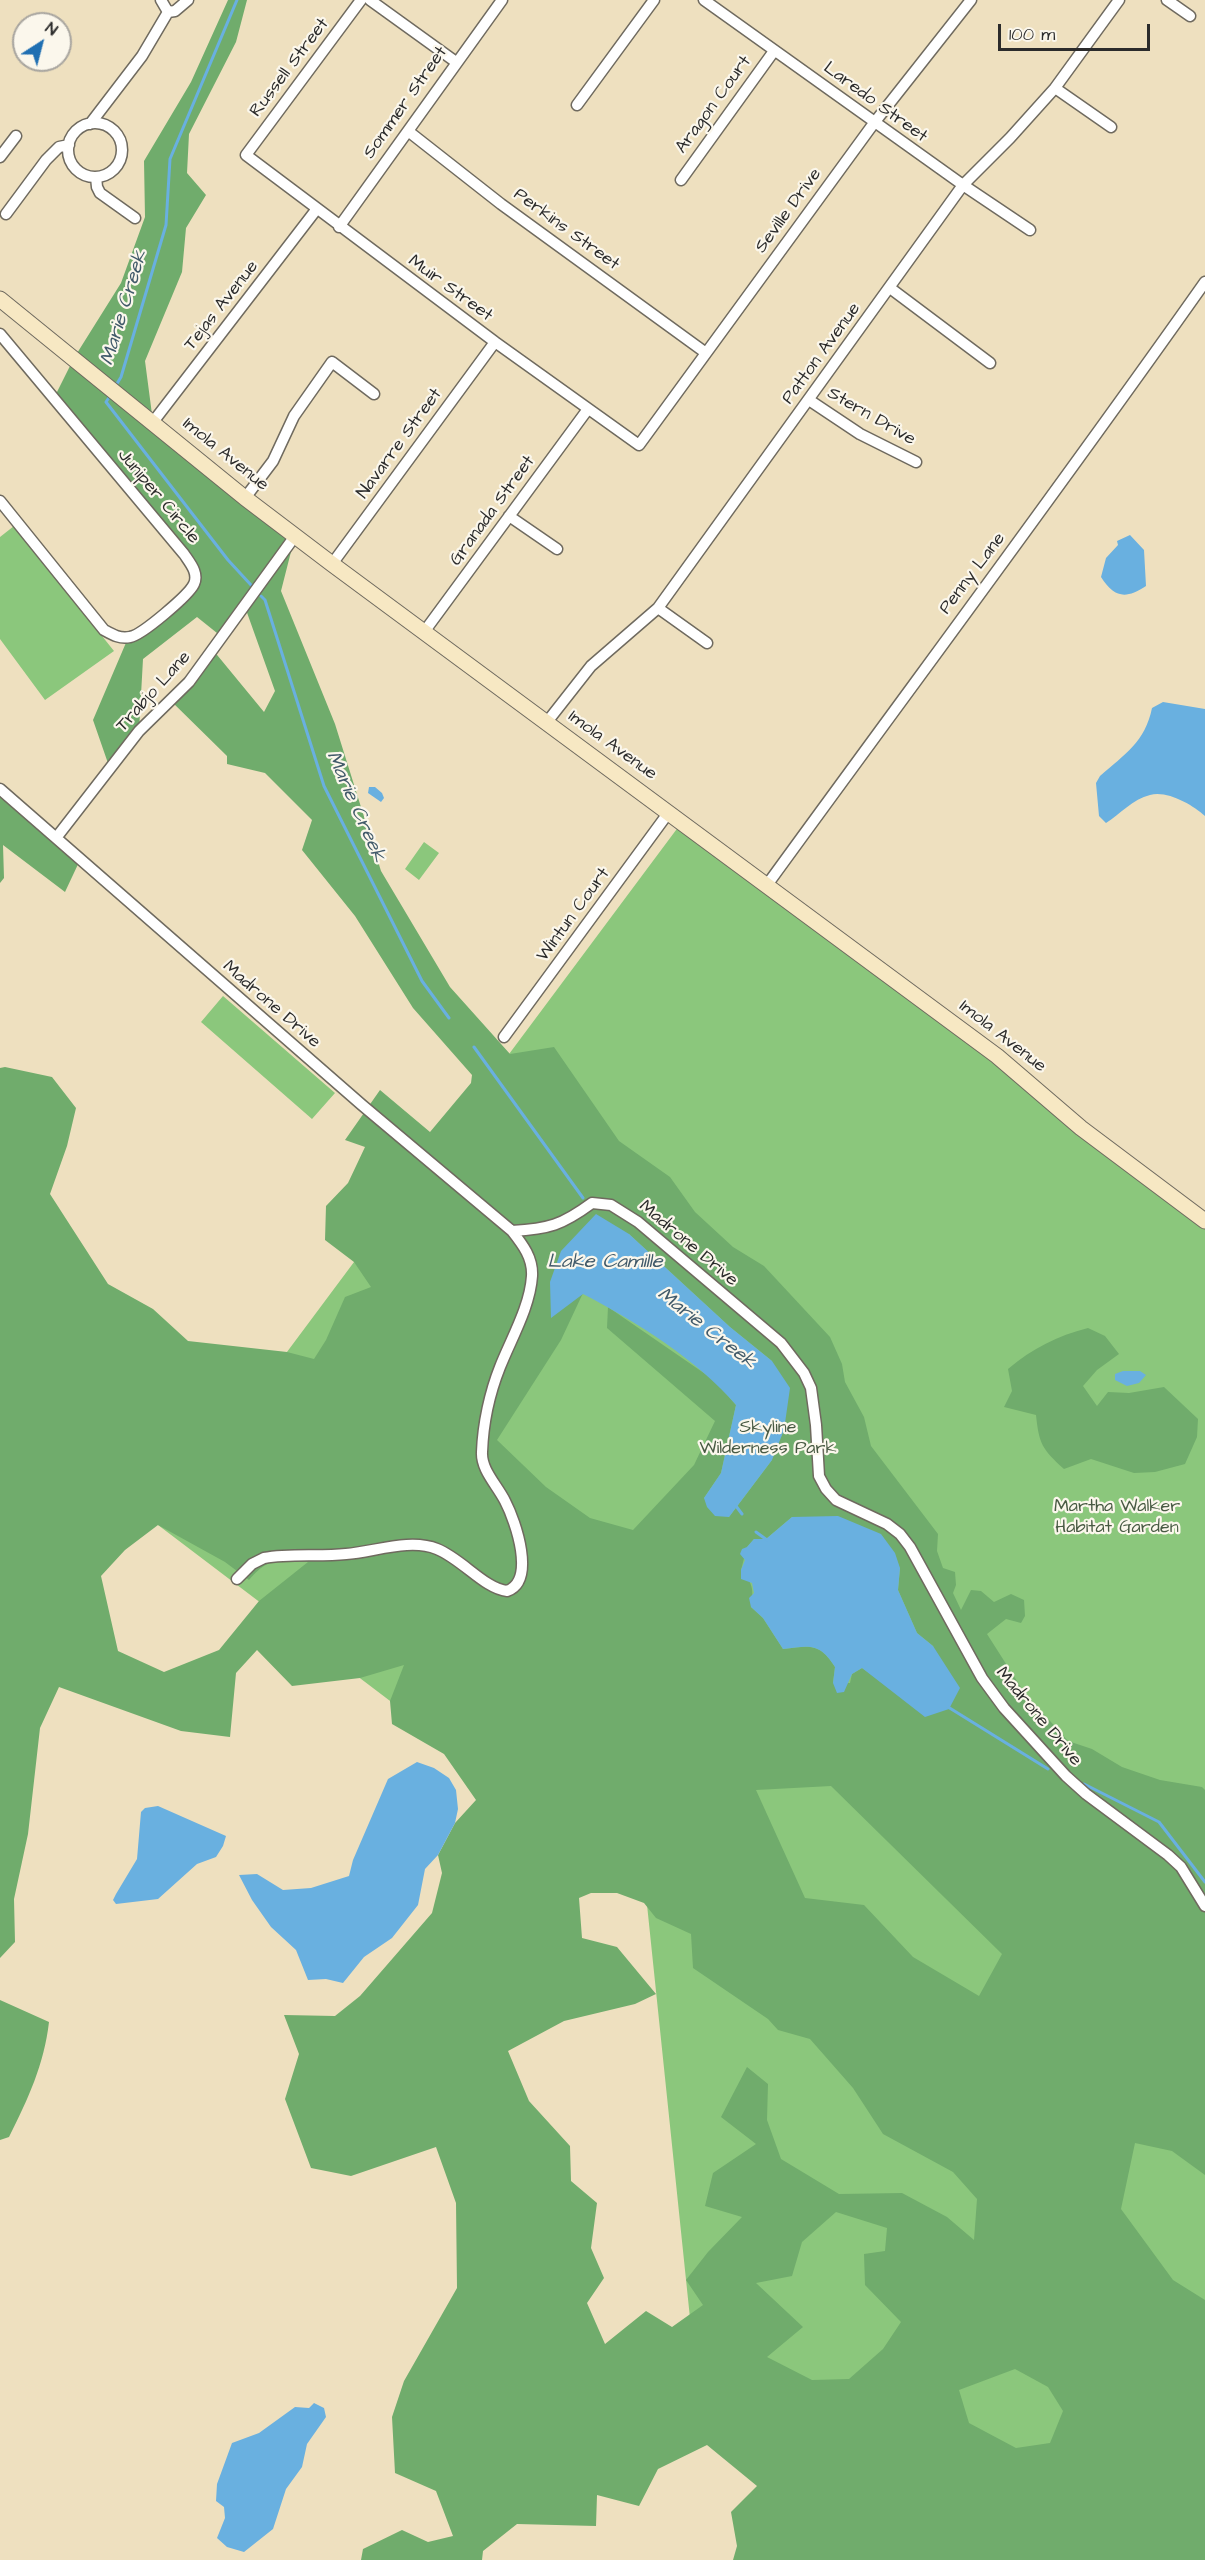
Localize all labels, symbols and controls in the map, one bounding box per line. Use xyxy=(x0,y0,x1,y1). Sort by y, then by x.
north arrow xyxy=(12,12,72,72)
scale bar xyxy=(1001,12,1152,50)
street label: Russell Street xyxy=(246,14,334,122)
text: N xyxy=(41,17,62,41)
text: 100 m xyxy=(1009,22,1055,47)
street label: Sommer Street xyxy=(359,43,453,163)
street label: Aragon Court xyxy=(671,52,757,158)
street label: Laredo Street xyxy=(819,58,931,148)
street label: Seville Drive xyxy=(751,164,827,258)
street label: Perkins Street xyxy=(509,184,623,276)
water label: Marie Creek xyxy=(96,248,154,368)
street label: Muir Street xyxy=(403,251,497,327)
street label: Tejas Avenue xyxy=(180,257,264,355)
street label: Patton Avenue xyxy=(778,299,866,409)
street label: Stern Drive xyxy=(823,383,919,451)
street label: Navarre Street xyxy=(353,385,447,503)
street label: Imola Avenue xyxy=(178,414,272,496)
street label: Juniper Circle xyxy=(112,445,204,549)
street label: Granada Street xyxy=(446,452,540,570)
street label: Penny Lane xyxy=(935,529,1011,619)
street label: Trabjo Lane xyxy=(112,647,196,737)
street label: Imola Avenue xyxy=(563,707,661,785)
water label: Marie Creek xyxy=(320,748,390,866)
street label: Wintun Court xyxy=(533,864,615,966)
street label: Madrone Drive xyxy=(218,957,324,1053)
street label: Imola Avenue xyxy=(954,996,1050,1078)
street label: Madrone Drive xyxy=(634,1196,742,1292)
water label: Lake Camille xyxy=(547,1251,663,1275)
water label: Marie Creek xyxy=(652,1283,760,1375)
park label: Skyline Wilderness Park xyxy=(699,1417,837,1460)
park label: Martha Walker Habitat Garden xyxy=(1054,1496,1180,1538)
street label: Madrone Drive xyxy=(990,1663,1086,1771)

